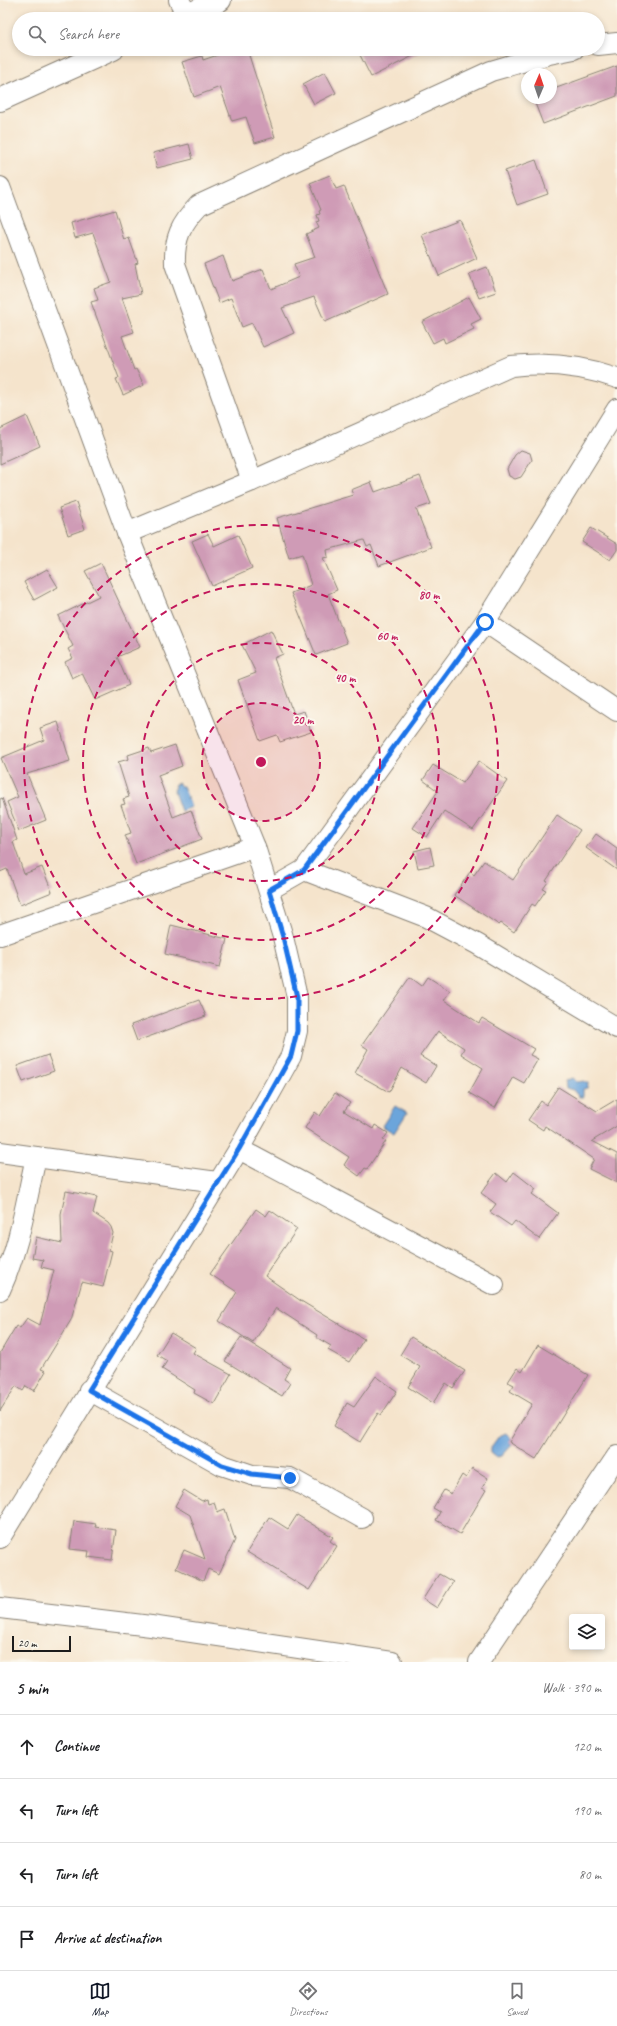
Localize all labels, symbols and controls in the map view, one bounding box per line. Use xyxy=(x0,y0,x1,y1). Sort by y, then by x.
search box xyxy=(12,12,605,56)
icon: search xyxy=(26,23,48,45)
text: Search here xyxy=(58,25,119,44)
north arrow xyxy=(521,68,557,104)
text: 80 m xyxy=(419,587,440,603)
route start xyxy=(476,613,494,631)
text: 60 m xyxy=(377,628,399,644)
text: 40 m xyxy=(335,670,356,686)
text: 20 m xyxy=(293,712,314,728)
centre of rings xyxy=(254,755,268,769)
route end xyxy=(281,1469,299,1487)
map controls xyxy=(569,1614,605,1650)
button: layers xyxy=(569,1614,605,1650)
scale bar xyxy=(12,1634,71,1653)
text: 20 m xyxy=(18,1636,37,1650)
text: 5 min xyxy=(16,1678,48,1699)
text: Walk · 390 m xyxy=(542,1680,601,1696)
icon: ahead xyxy=(16,1736,38,1758)
text: Continue xyxy=(54,1737,99,1756)
text: 120 m xyxy=(573,1739,601,1755)
icon: left xyxy=(16,1800,38,1822)
text: Turn left xyxy=(54,1801,97,1820)
text: 190 m xyxy=(573,1803,601,1819)
icon: left xyxy=(16,1864,38,1886)
text: Turn left xyxy=(54,1865,97,1884)
text: 80 m xyxy=(579,1867,601,1883)
icon: arrive xyxy=(16,1928,38,1950)
text: Arrive at destination xyxy=(54,1929,161,1948)
tab: Map xyxy=(89,1980,111,2018)
tab: Directions xyxy=(289,1980,328,2018)
tab: Saved xyxy=(506,1980,528,2018)

